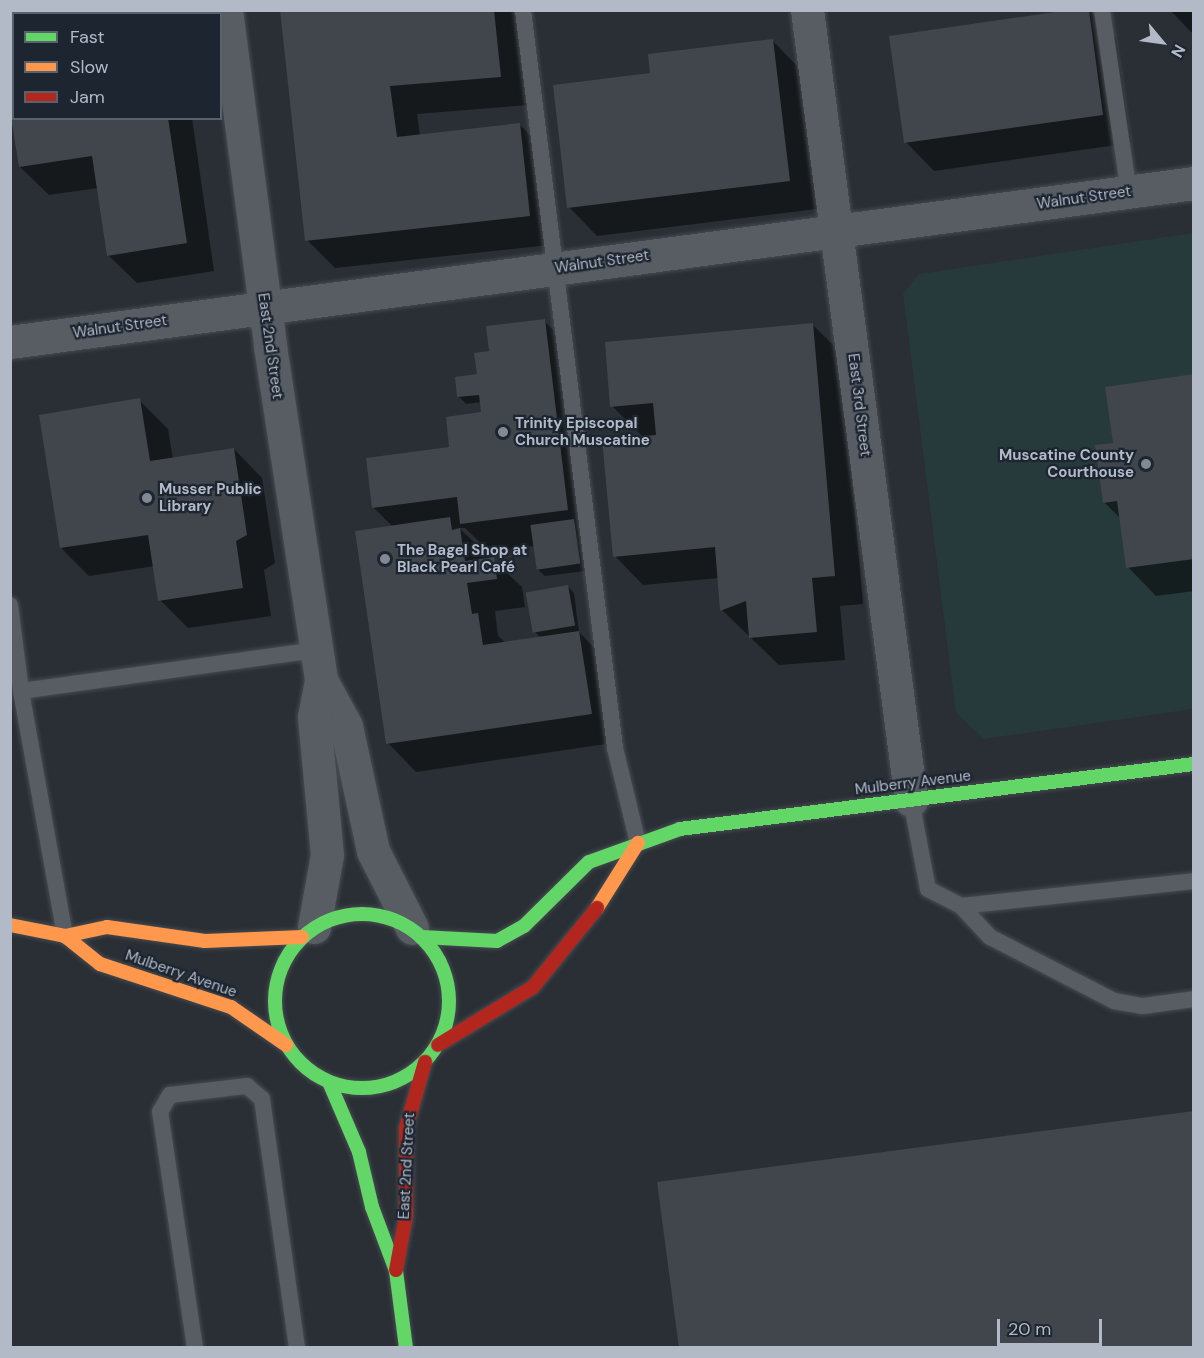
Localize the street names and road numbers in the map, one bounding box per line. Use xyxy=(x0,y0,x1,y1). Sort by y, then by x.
street label: Walnut Street xyxy=(1036,182,1132,214)
street label: Walnut Street xyxy=(554,246,650,278)
street label: East 2nd Street xyxy=(254,292,286,400)
street label: Walnut Street xyxy=(72,311,168,343)
street label: East 3rd Street xyxy=(844,352,874,458)
street label: Mulberry Avenue xyxy=(854,767,972,799)
street label: Mulberry Avenue xyxy=(123,946,239,1002)
street label: East 2nd Street xyxy=(395,1112,419,1220)

